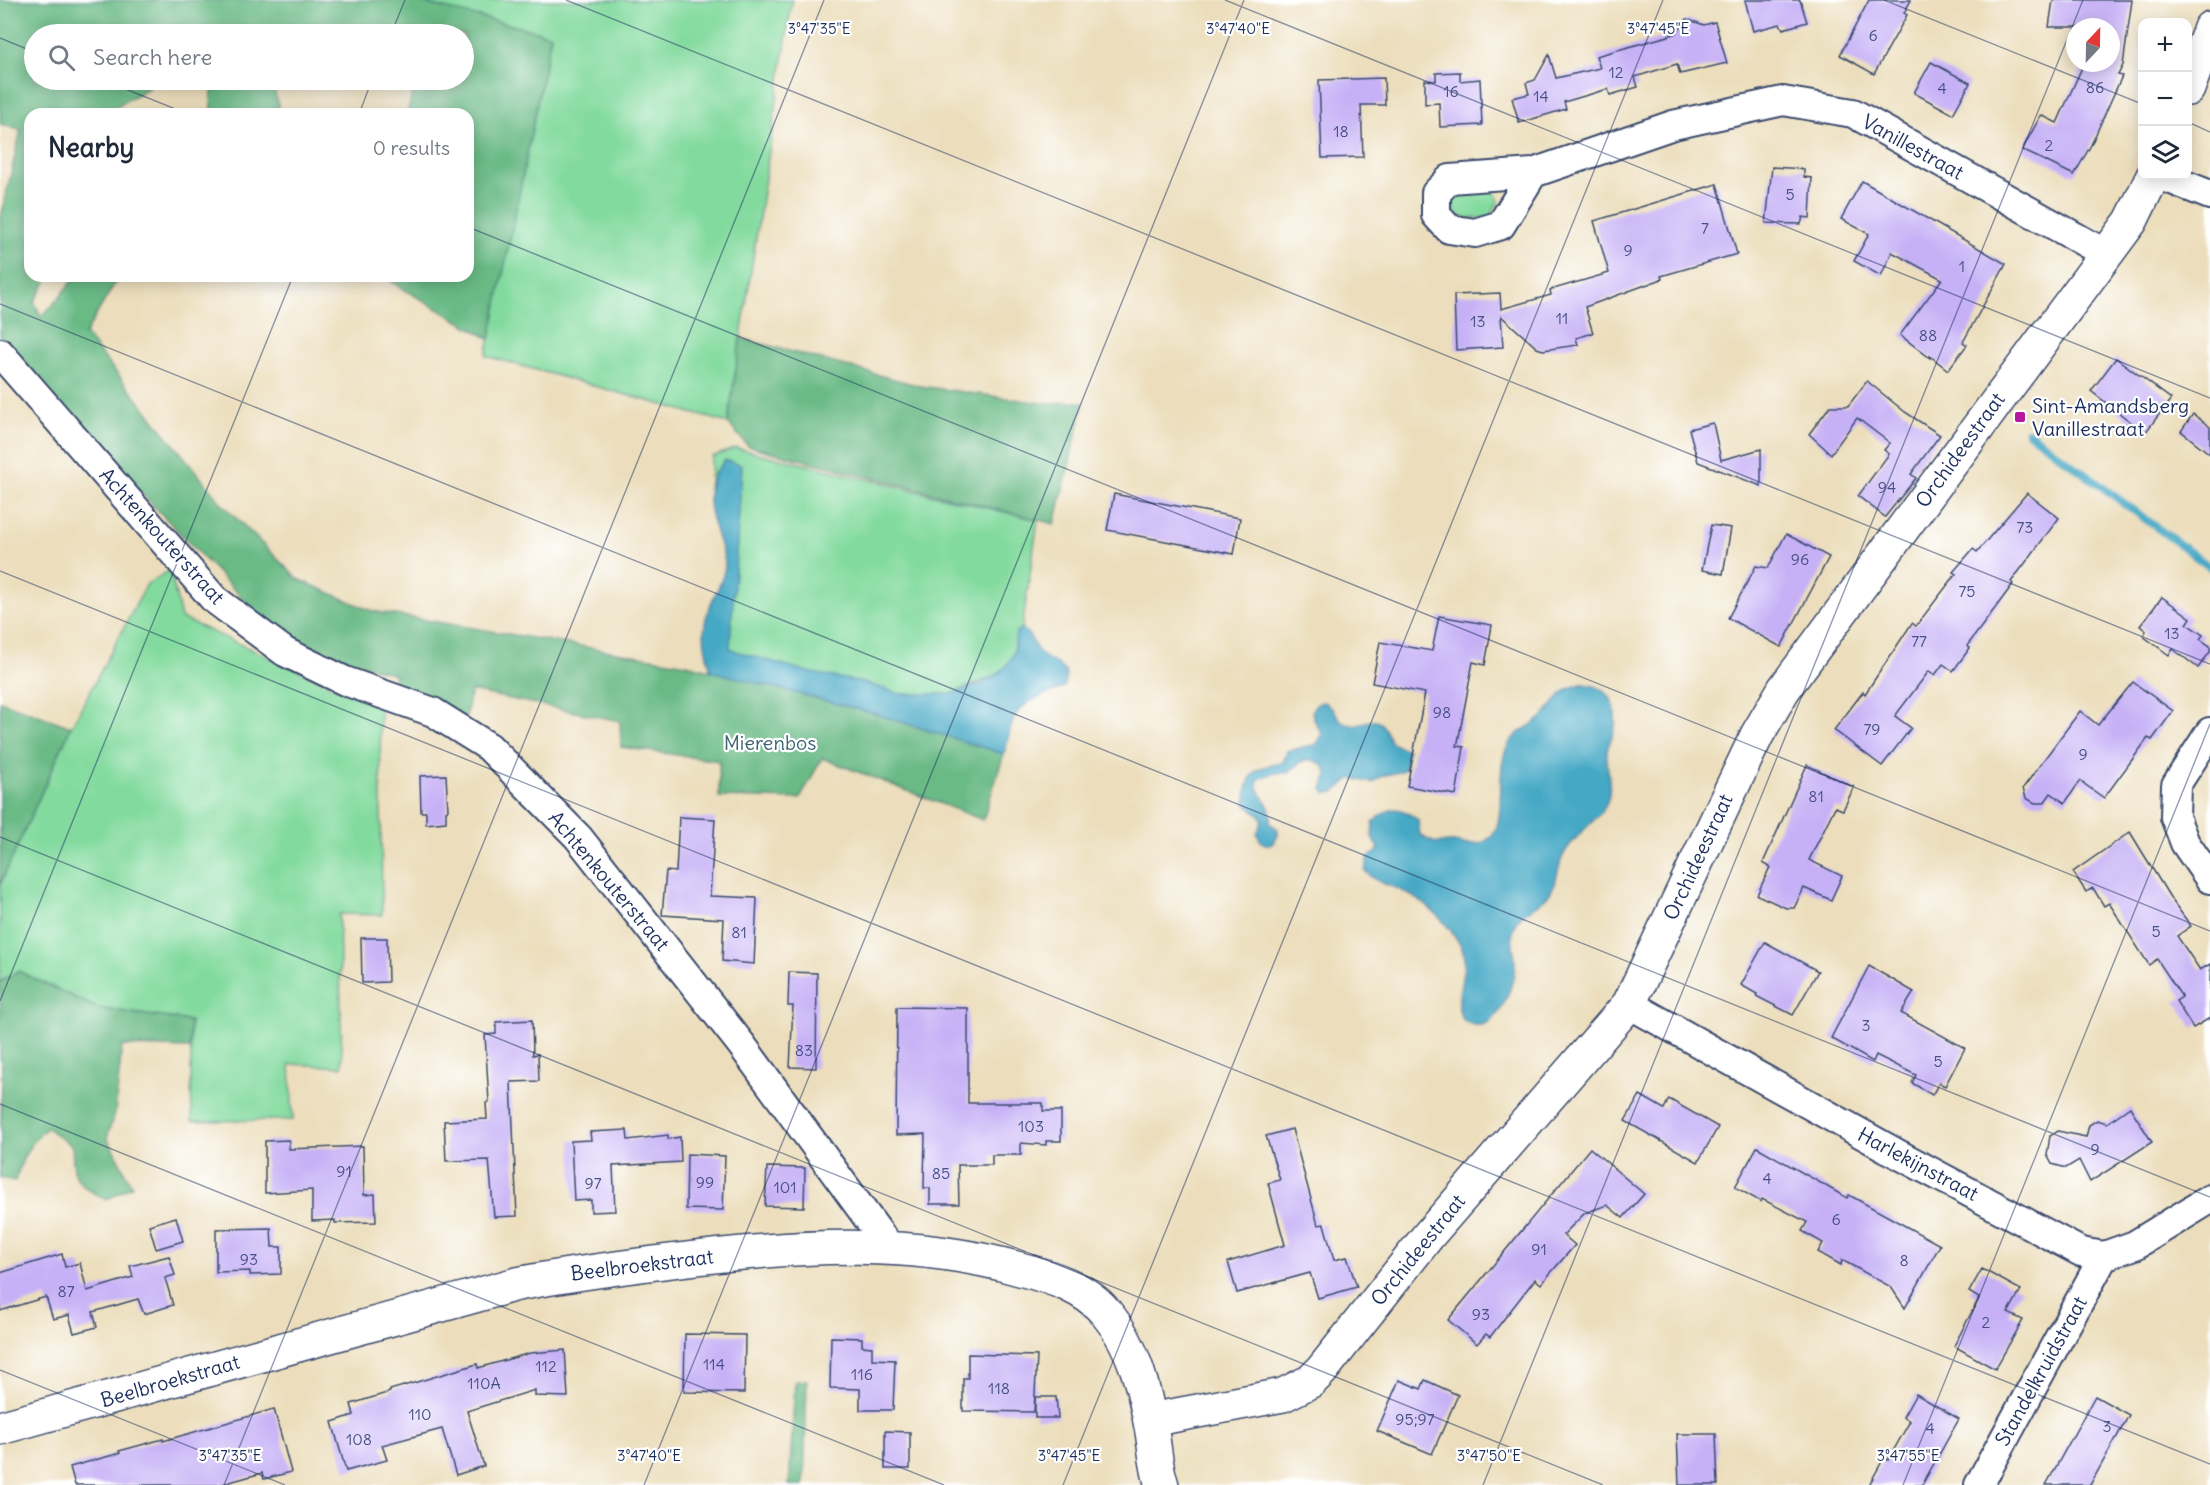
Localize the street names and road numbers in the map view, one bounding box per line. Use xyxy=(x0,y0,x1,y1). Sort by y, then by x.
street label: Vanillestraat xyxy=(1858,108,1969,185)
street label: Orchideestraat xyxy=(1909,387,2010,512)
street label: Achtenkouterstraat xyxy=(95,462,230,609)
street label: Orchideestraat xyxy=(1657,790,1738,924)
street label: Achtenkouterstraat xyxy=(544,806,675,956)
street label: Harlekijnstraat xyxy=(1854,1121,1983,1206)
street label: Orchideestraat xyxy=(1365,1189,1470,1310)
street label: Beelbroekstraat xyxy=(569,1243,715,1286)
street label: Standelkruidstraat xyxy=(1989,1291,2092,1450)
street label: Beelbroekstraat xyxy=(97,1349,243,1412)

